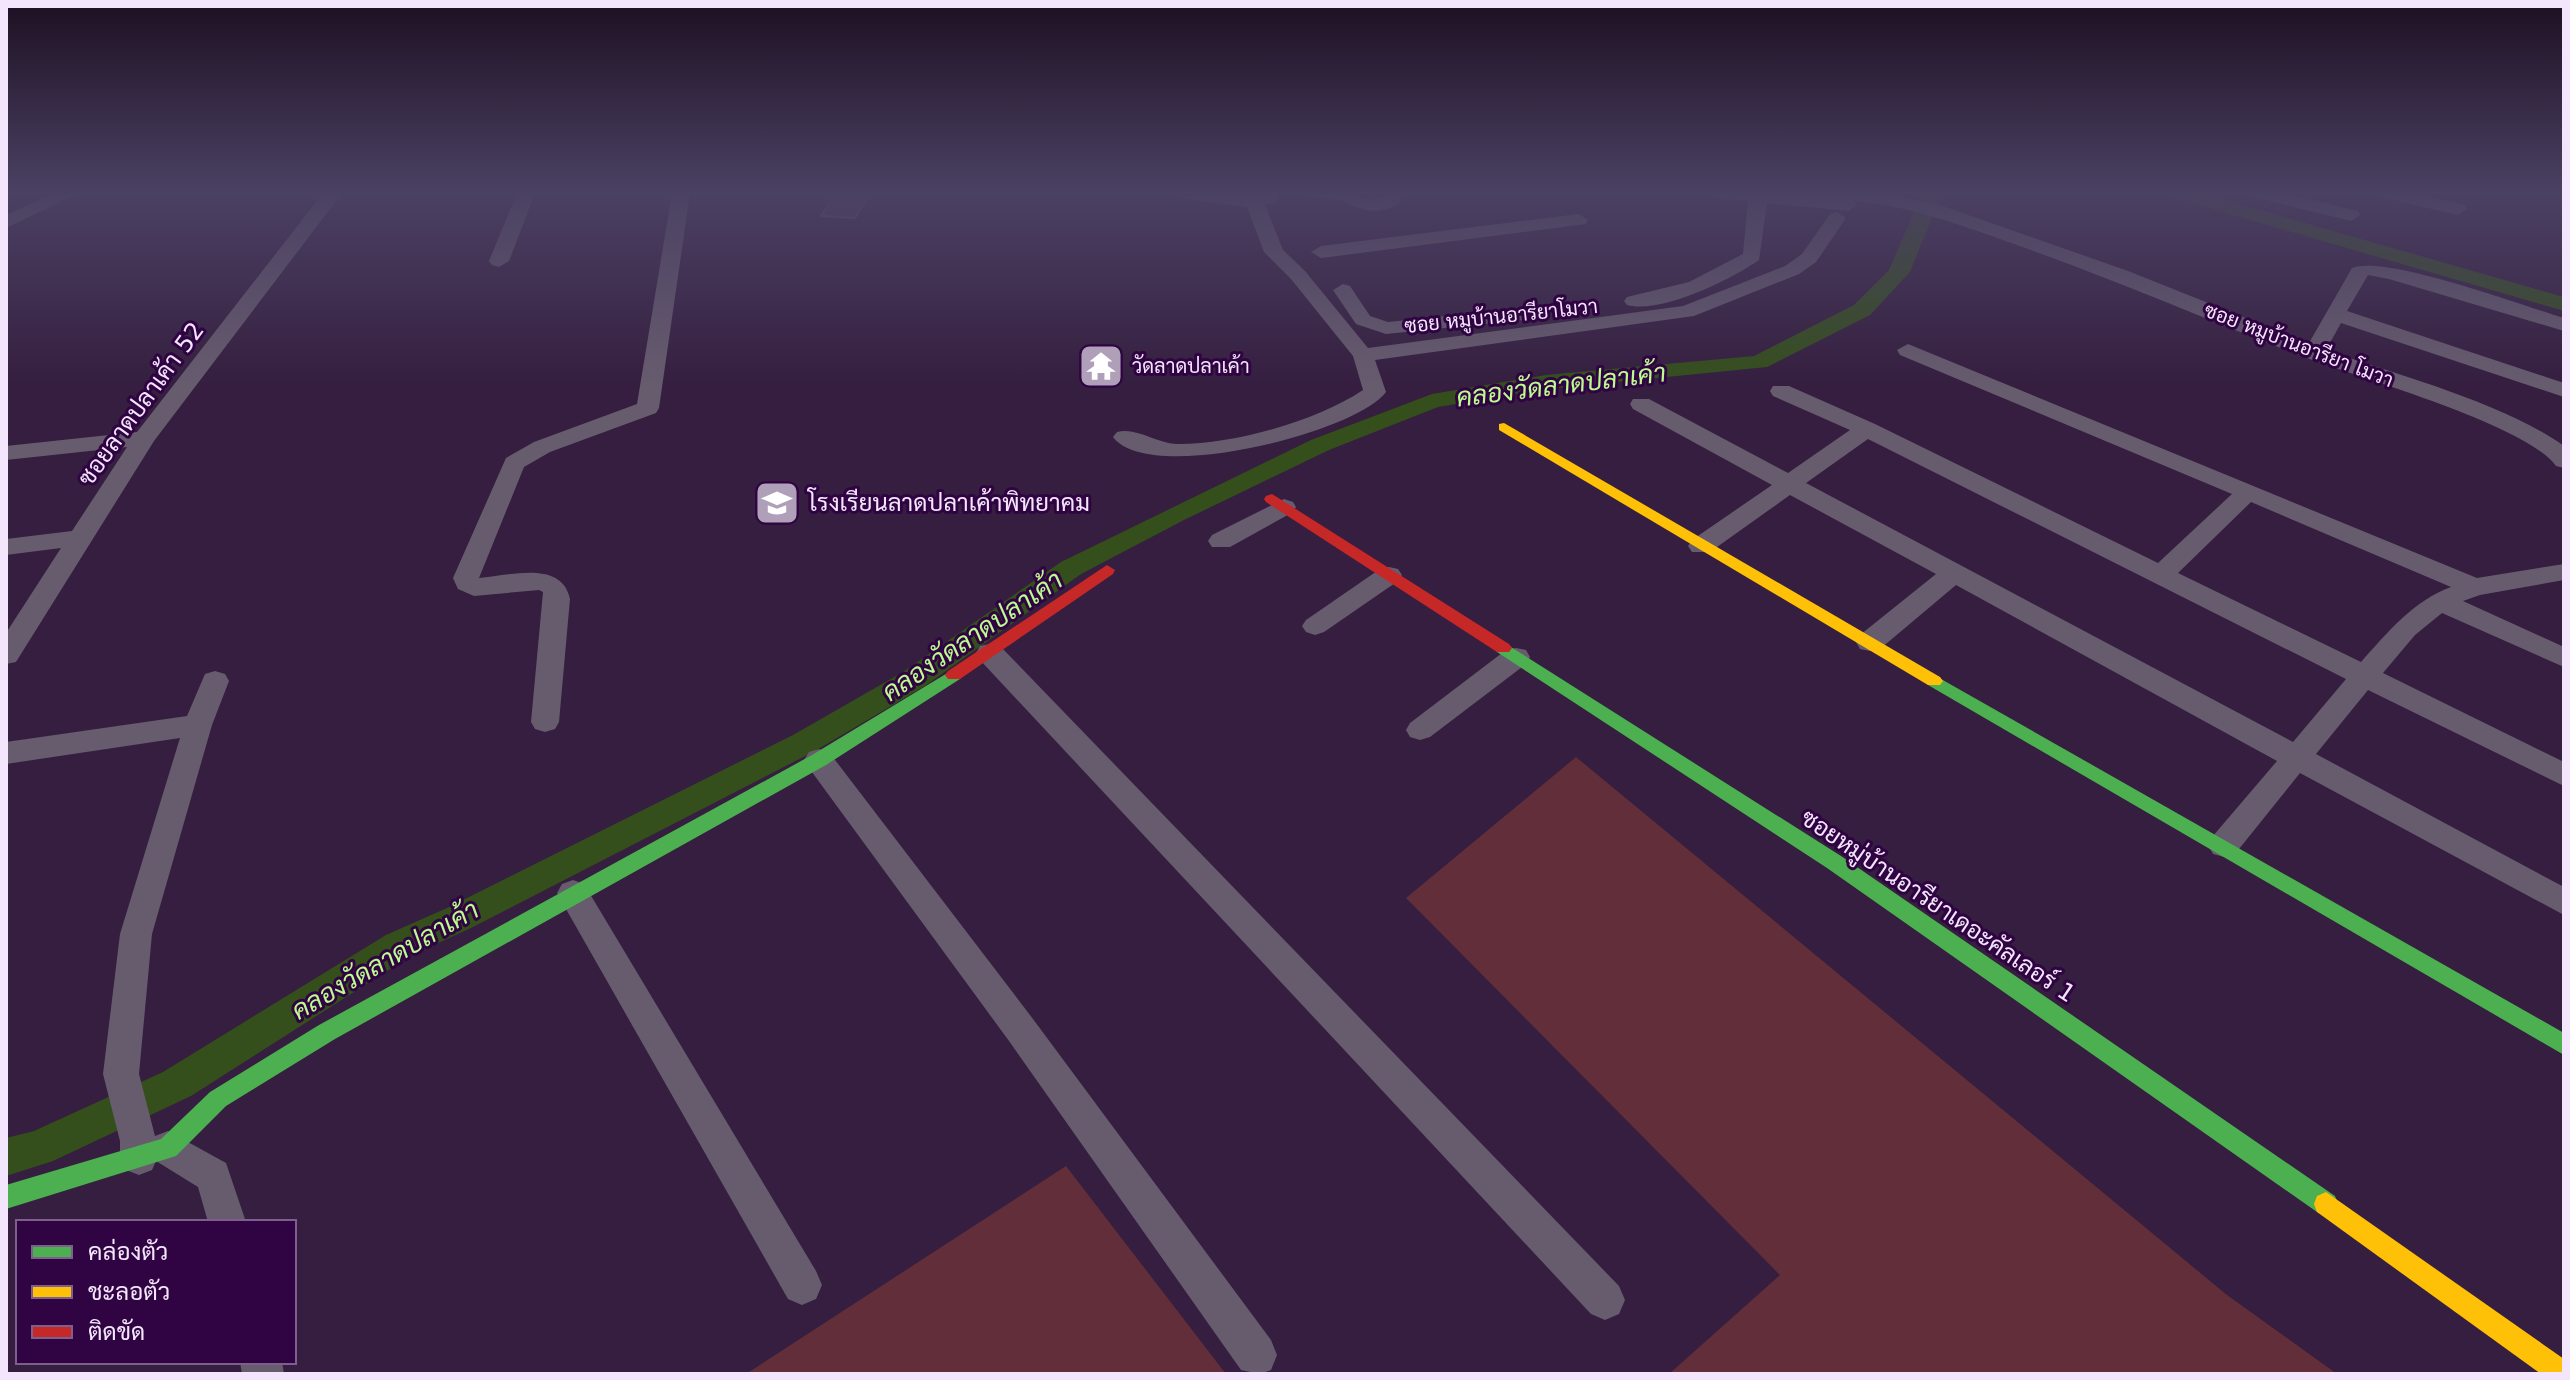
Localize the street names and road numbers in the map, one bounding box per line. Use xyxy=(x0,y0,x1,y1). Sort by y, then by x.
street label: ซอย หมูบ้านอารียาโมวา xyxy=(1403,293,1599,341)
street label: ซอย หมูบ้านอารียา โมวา xyxy=(2200,297,2397,395)
street label: ซอยลาดปลาเค้า 52 xyxy=(71,316,210,491)
street label: ซอยหมู่บ้านอารียาเดอะคัลเลอร์ 1 xyxy=(1794,802,2082,1011)

